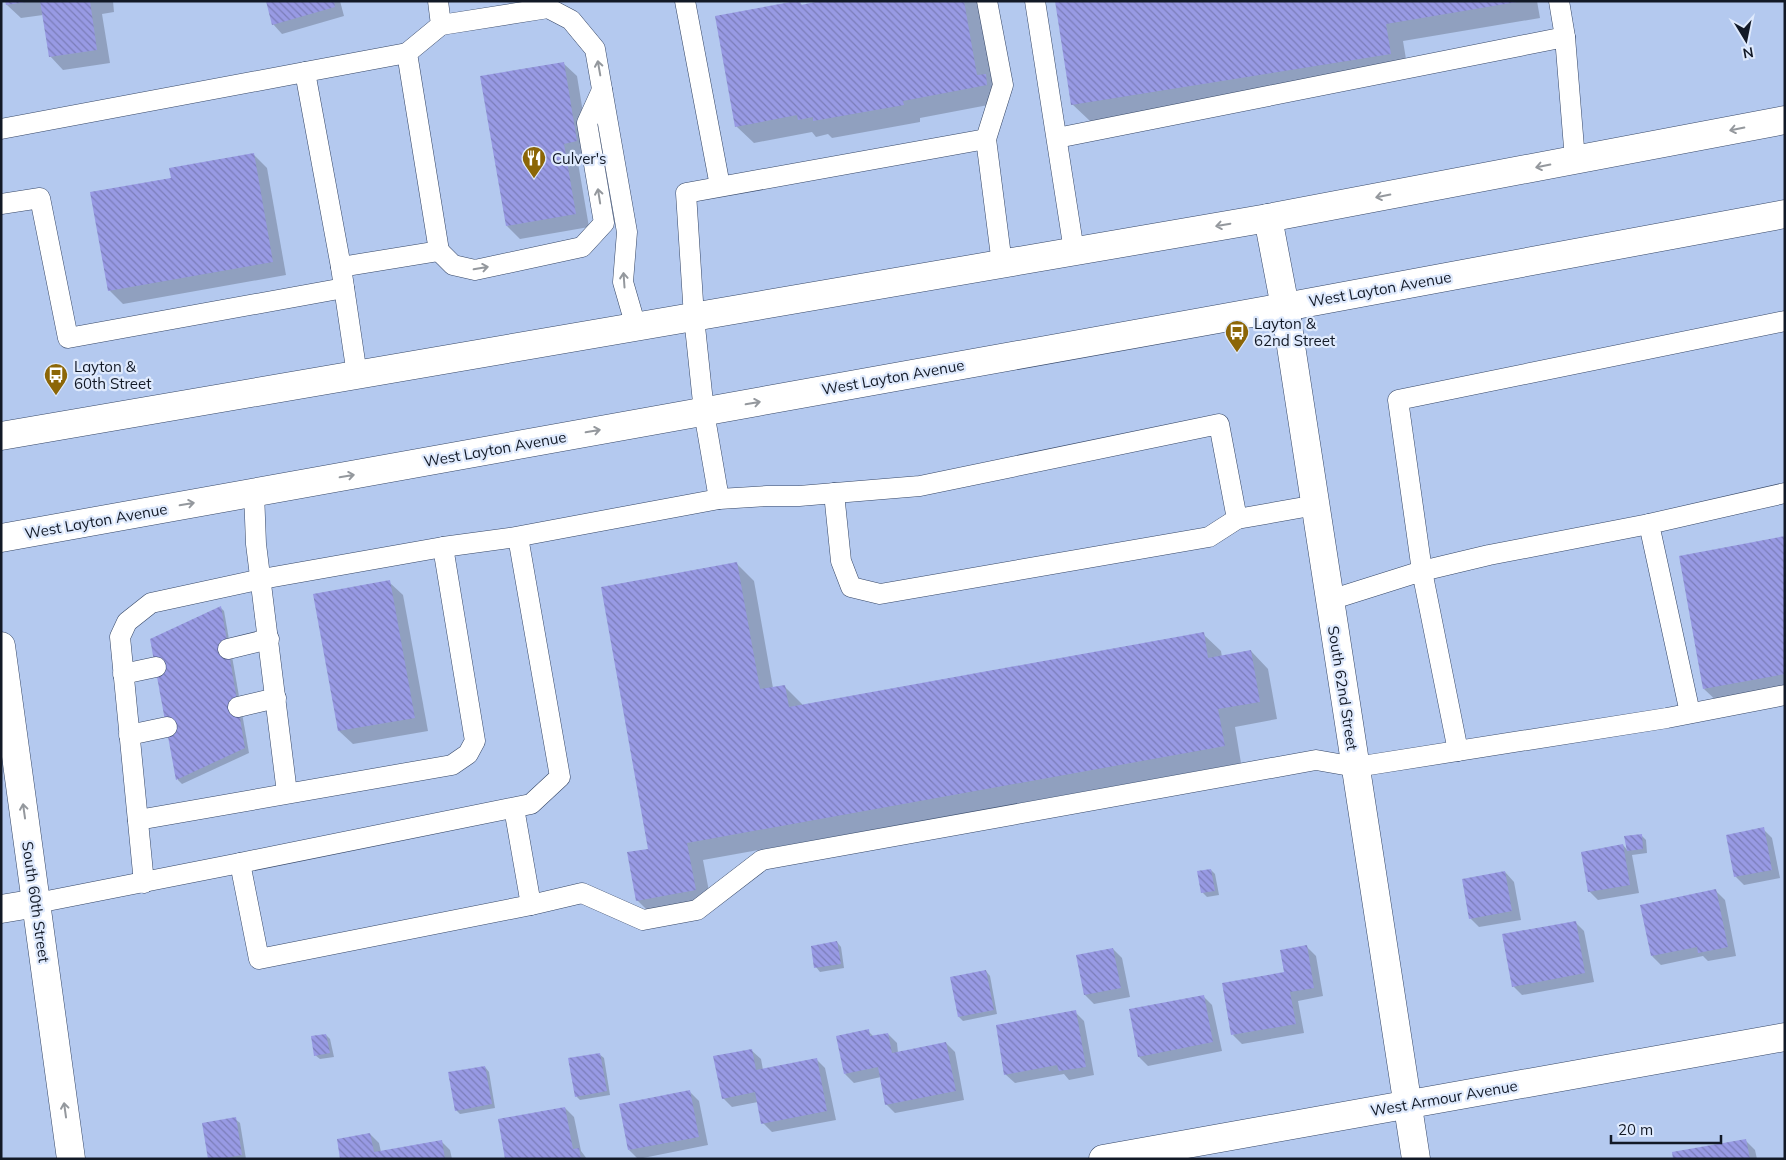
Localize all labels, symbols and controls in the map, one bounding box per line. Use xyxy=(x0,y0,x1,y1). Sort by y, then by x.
north arrow xyxy=(1721,15,1771,65)
text: N xyxy=(1741,43,1755,63)
one-way arrow xyxy=(593,60,603,76)
one-way arrow xyxy=(1729,124,1745,134)
restaurant icon: Culver's xyxy=(521,145,547,179)
place label: Culver's xyxy=(552,149,607,168)
one-way arrow xyxy=(1535,161,1551,171)
one-way arrow xyxy=(594,189,604,205)
one-way arrow xyxy=(1376,191,1392,201)
one-way arrow xyxy=(1216,221,1232,231)
one-way arrow xyxy=(473,262,489,272)
street label: West Layton Avenue xyxy=(1307,267,1453,311)
one-way arrow xyxy=(619,273,629,289)
place label: Layton & 62nd Street xyxy=(1254,314,1335,350)
bus stop icon: Layton & 62nd Street xyxy=(1224,319,1250,353)
street label: West Layton Avenue xyxy=(820,355,966,399)
place label: Layton & 60th Street xyxy=(74,357,151,393)
bus stop icon: Layton & 60th Street xyxy=(43,362,69,396)
one-way arrow xyxy=(745,397,761,407)
one-way arrow xyxy=(585,426,601,436)
street label: West Layton Avenue xyxy=(422,427,568,471)
one-way arrow xyxy=(339,470,355,480)
street label: West Layton Avenue xyxy=(23,499,169,543)
one-way arrow xyxy=(179,499,195,509)
street label: South 62nd Street xyxy=(1324,624,1362,752)
one-way arrow xyxy=(19,803,29,819)
street label: South 60th Street xyxy=(18,840,54,964)
street label: West Armour Avenue xyxy=(1369,1076,1519,1120)
one-way arrow xyxy=(60,1103,70,1119)
scale bar xyxy=(1611,1112,1721,1144)
text: 20 m xyxy=(1618,1120,1653,1139)

